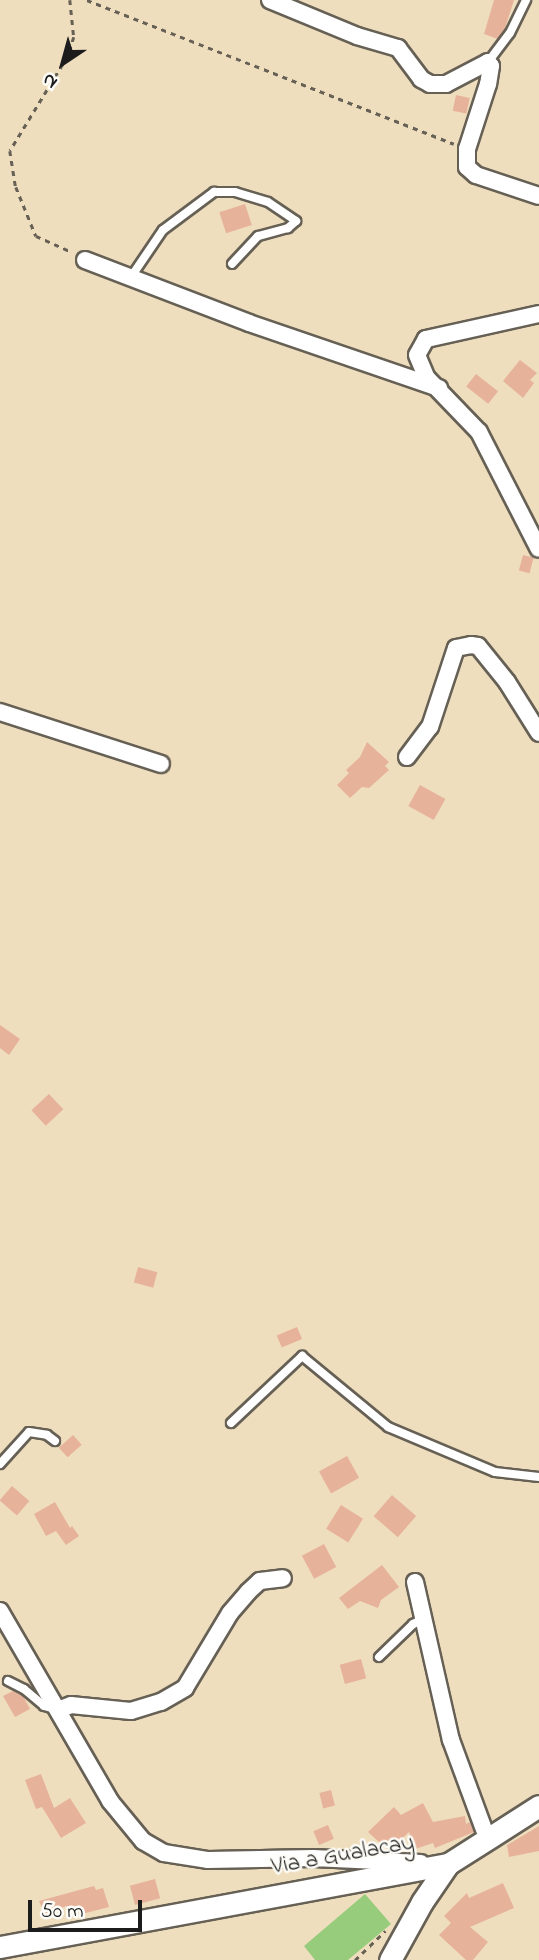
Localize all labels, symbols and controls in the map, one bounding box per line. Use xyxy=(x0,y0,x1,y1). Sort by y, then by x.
north arrow xyxy=(28,28,98,98)
text: N xyxy=(37,66,63,95)
street label: Via a Gualacay xyxy=(270,1830,416,1882)
scale bar xyxy=(32,1886,145,1930)
text: 50 m xyxy=(41,1897,84,1927)

